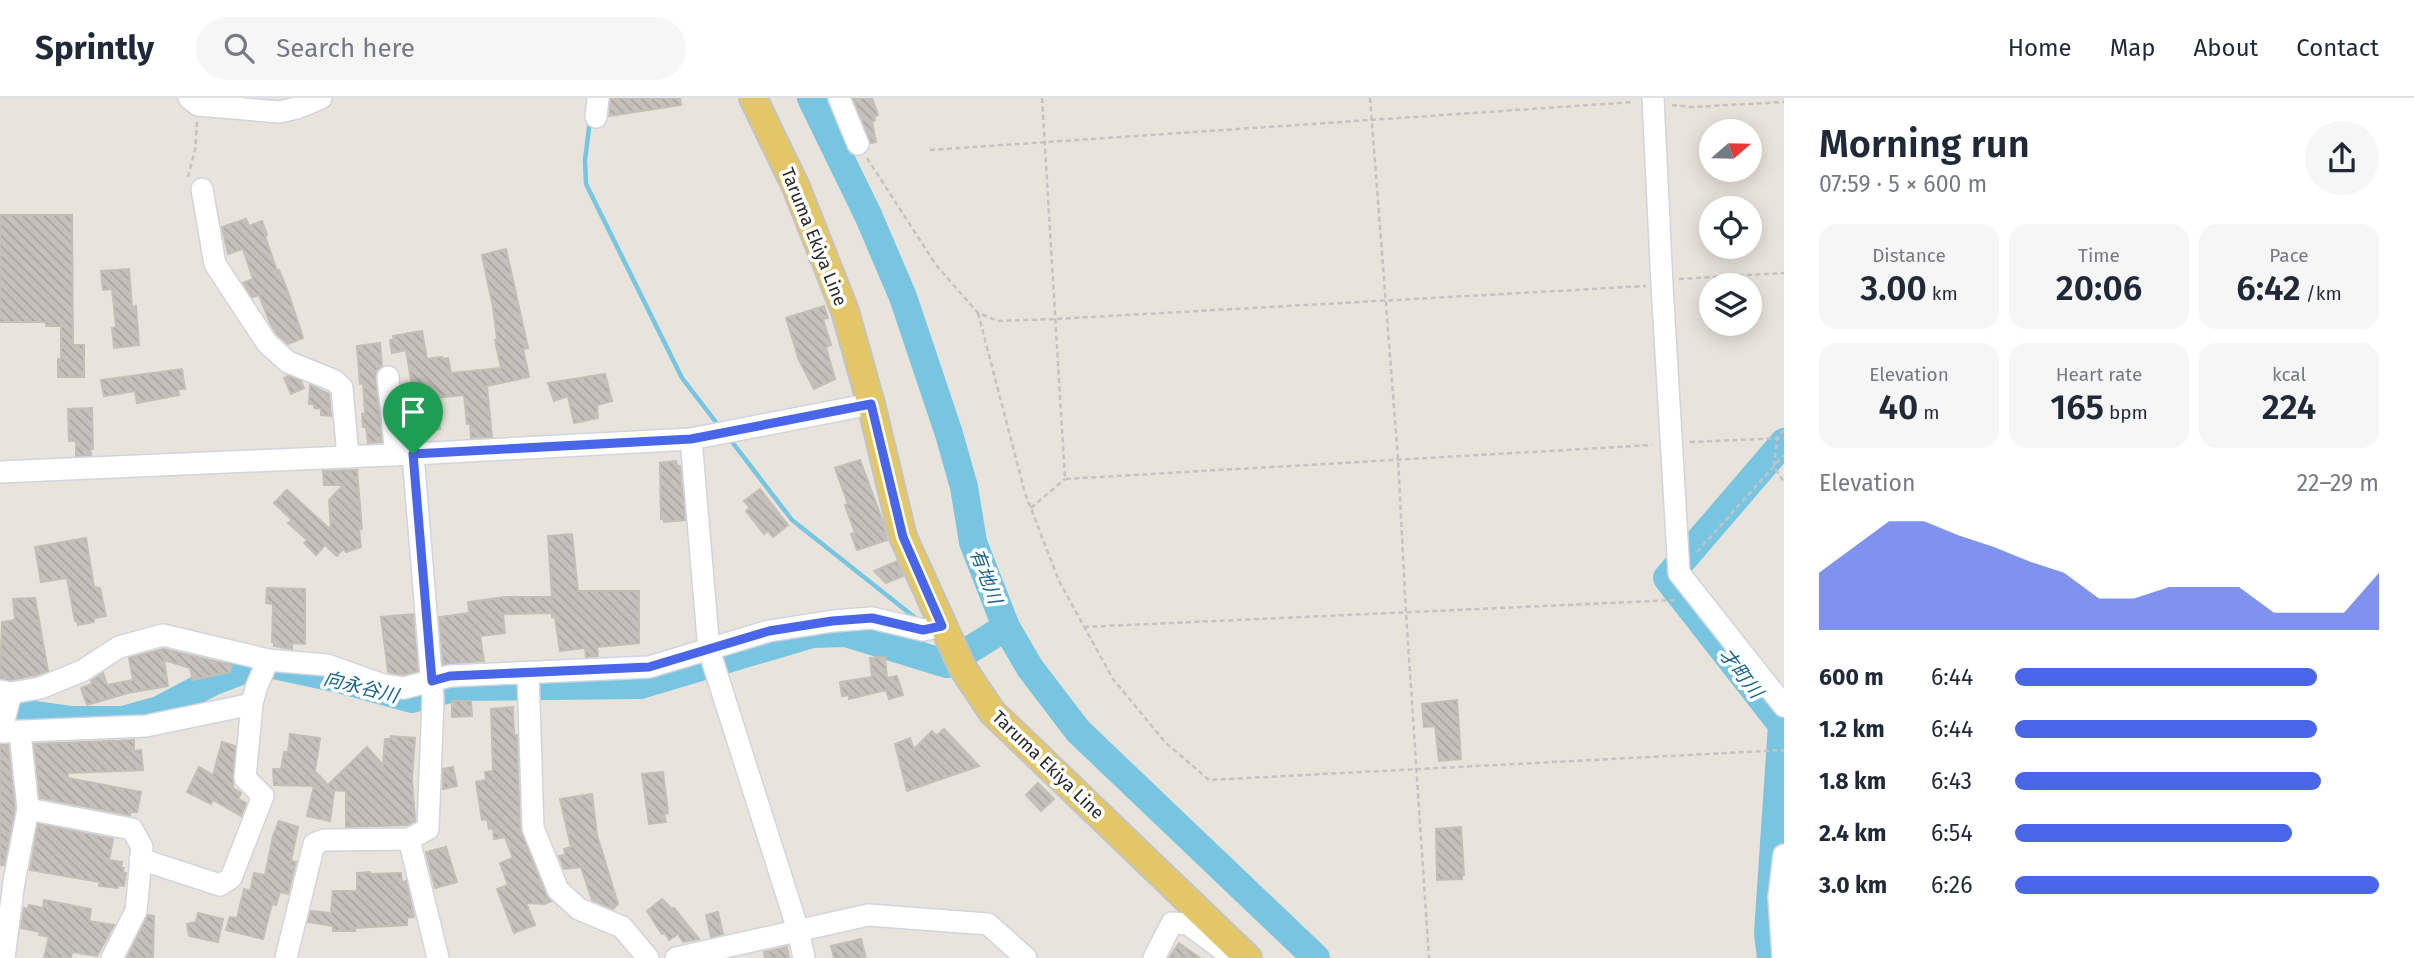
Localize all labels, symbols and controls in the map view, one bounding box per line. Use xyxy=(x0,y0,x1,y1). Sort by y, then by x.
search box xyxy=(196,17,686,80)
text: Sprintly xyxy=(35,28,154,68)
icon: search xyxy=(220,29,258,67)
text: Search here xyxy=(276,33,415,64)
text: Home xyxy=(2008,34,2072,62)
text: Map xyxy=(2110,34,2156,62)
text: About xyxy=(2194,34,2258,62)
text: Contact xyxy=(2296,34,2379,62)
north arrow xyxy=(1699,119,1762,182)
map controls xyxy=(1699,119,1762,336)
text: Morning run xyxy=(1819,121,2030,167)
button: share xyxy=(2305,121,2379,195)
street label: Taruma Ekiya Line xyxy=(776,165,852,309)
text: 07:59 · 5 × 600 m xyxy=(1819,170,1987,198)
button: locate xyxy=(1699,196,1762,259)
text: Distance xyxy=(1872,244,1946,267)
text: Time xyxy=(2078,244,2120,267)
text: Pace xyxy=(2269,244,2309,267)
text: 3.00 xyxy=(1860,267,1927,309)
text: 20:06 xyxy=(2056,267,2142,309)
text: 6:42 xyxy=(2236,267,2301,309)
button: layers xyxy=(1699,273,1762,336)
text: km xyxy=(1927,282,1958,305)
text: /km xyxy=(2301,282,2342,305)
text: Elevation xyxy=(1869,363,1949,386)
text: Heart rate xyxy=(2056,363,2142,386)
text: kcal xyxy=(2272,363,2306,386)
pin xyxy=(383,382,443,454)
text: 40 xyxy=(1878,386,1918,428)
text: 165 xyxy=(2050,386,2104,428)
text: 224 xyxy=(2262,386,2316,428)
icon: arrive xyxy=(394,393,432,431)
text: m xyxy=(1918,401,1940,424)
text: bpm xyxy=(2104,401,2148,424)
text: Elevation xyxy=(1819,469,1915,497)
text: 22–29 m xyxy=(2297,469,2379,497)
water label: 有地川 xyxy=(965,545,1008,609)
water label: 才町川 xyxy=(1714,643,1769,704)
text: 600 m xyxy=(1819,663,1884,691)
text: 6:44 xyxy=(1931,663,1973,691)
water label: 向永谷川 xyxy=(321,667,403,708)
street label: Taruma Ekiya Line xyxy=(987,706,1109,824)
text: 1.2 km xyxy=(1819,715,1885,743)
text: 6:44 xyxy=(1931,715,1973,743)
text: 1.8 km xyxy=(1819,767,1886,795)
text: 6:43 xyxy=(1931,767,1972,795)
text: 2.4 km xyxy=(1819,819,1886,847)
text: 6:54 xyxy=(1931,819,1973,847)
text: 3.0 km xyxy=(1819,871,1887,899)
text: 6:26 xyxy=(1931,871,1972,899)

